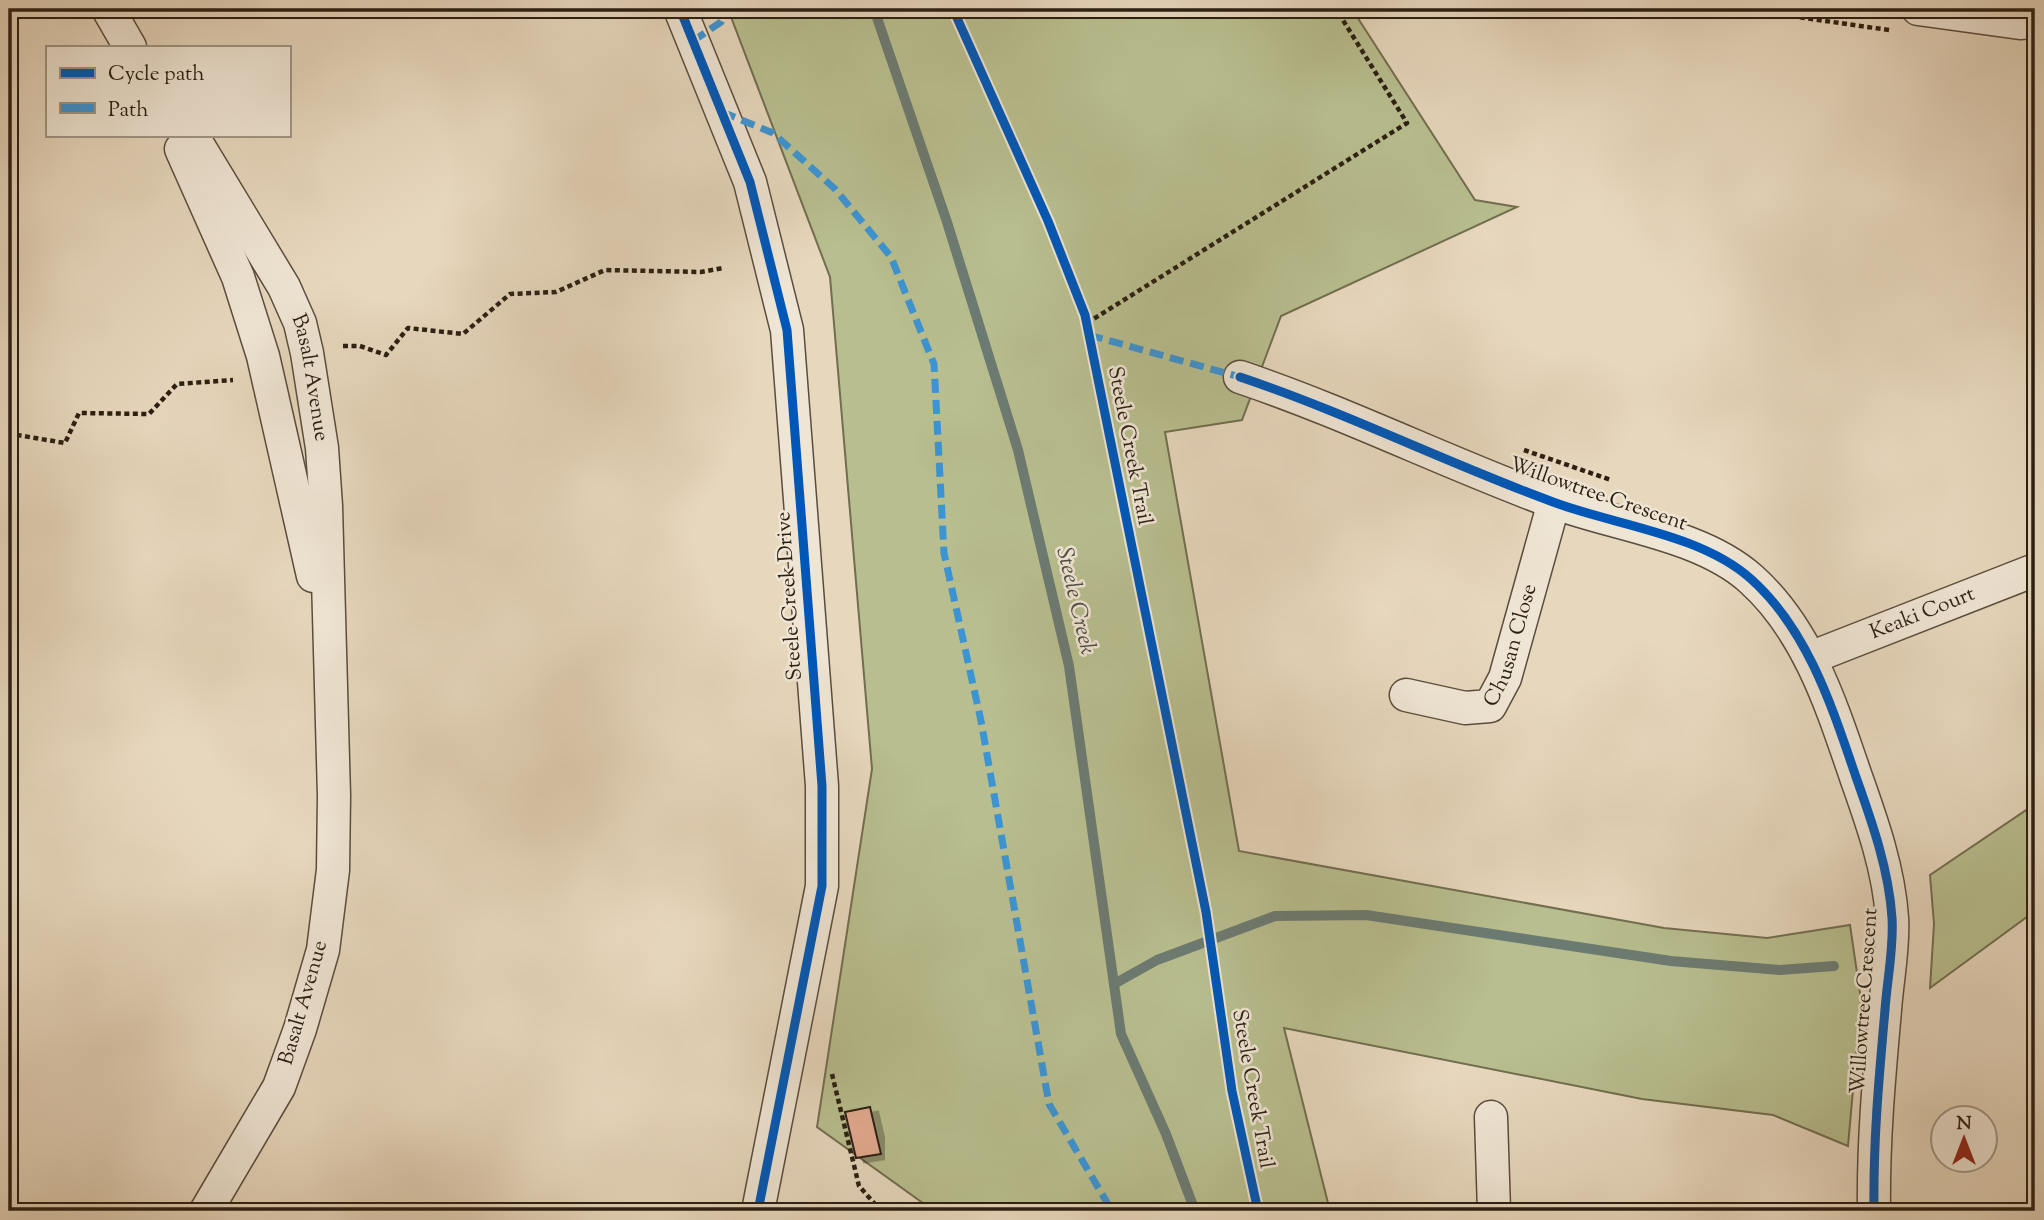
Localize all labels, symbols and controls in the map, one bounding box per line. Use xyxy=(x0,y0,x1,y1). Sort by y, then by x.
legend xyxy=(46,46,290,136)
text: Cycle path xyxy=(108,60,205,90)
text: Path xyxy=(108,96,149,126)
street label: Basalt Avenue xyxy=(283,309,336,444)
street label: Steele Creek Trail xyxy=(1099,364,1159,528)
street label: Willowtree Crescent xyxy=(1505,450,1691,540)
street label: Steele Creek Drive xyxy=(769,510,811,682)
water label: Steele Creek xyxy=(1047,544,1103,658)
street label: Keaki Court xyxy=(1866,580,1980,648)
street label: Chusan Close xyxy=(1477,581,1545,713)
street label: Willowtree Crescent xyxy=(1844,907,1886,1095)
street label: Basalt Avenue xyxy=(272,937,336,1069)
street label: Steele Creek Trail xyxy=(1223,1007,1281,1171)
north arrow xyxy=(1928,1104,1998,1174)
text: N xyxy=(1956,1111,1972,1138)

